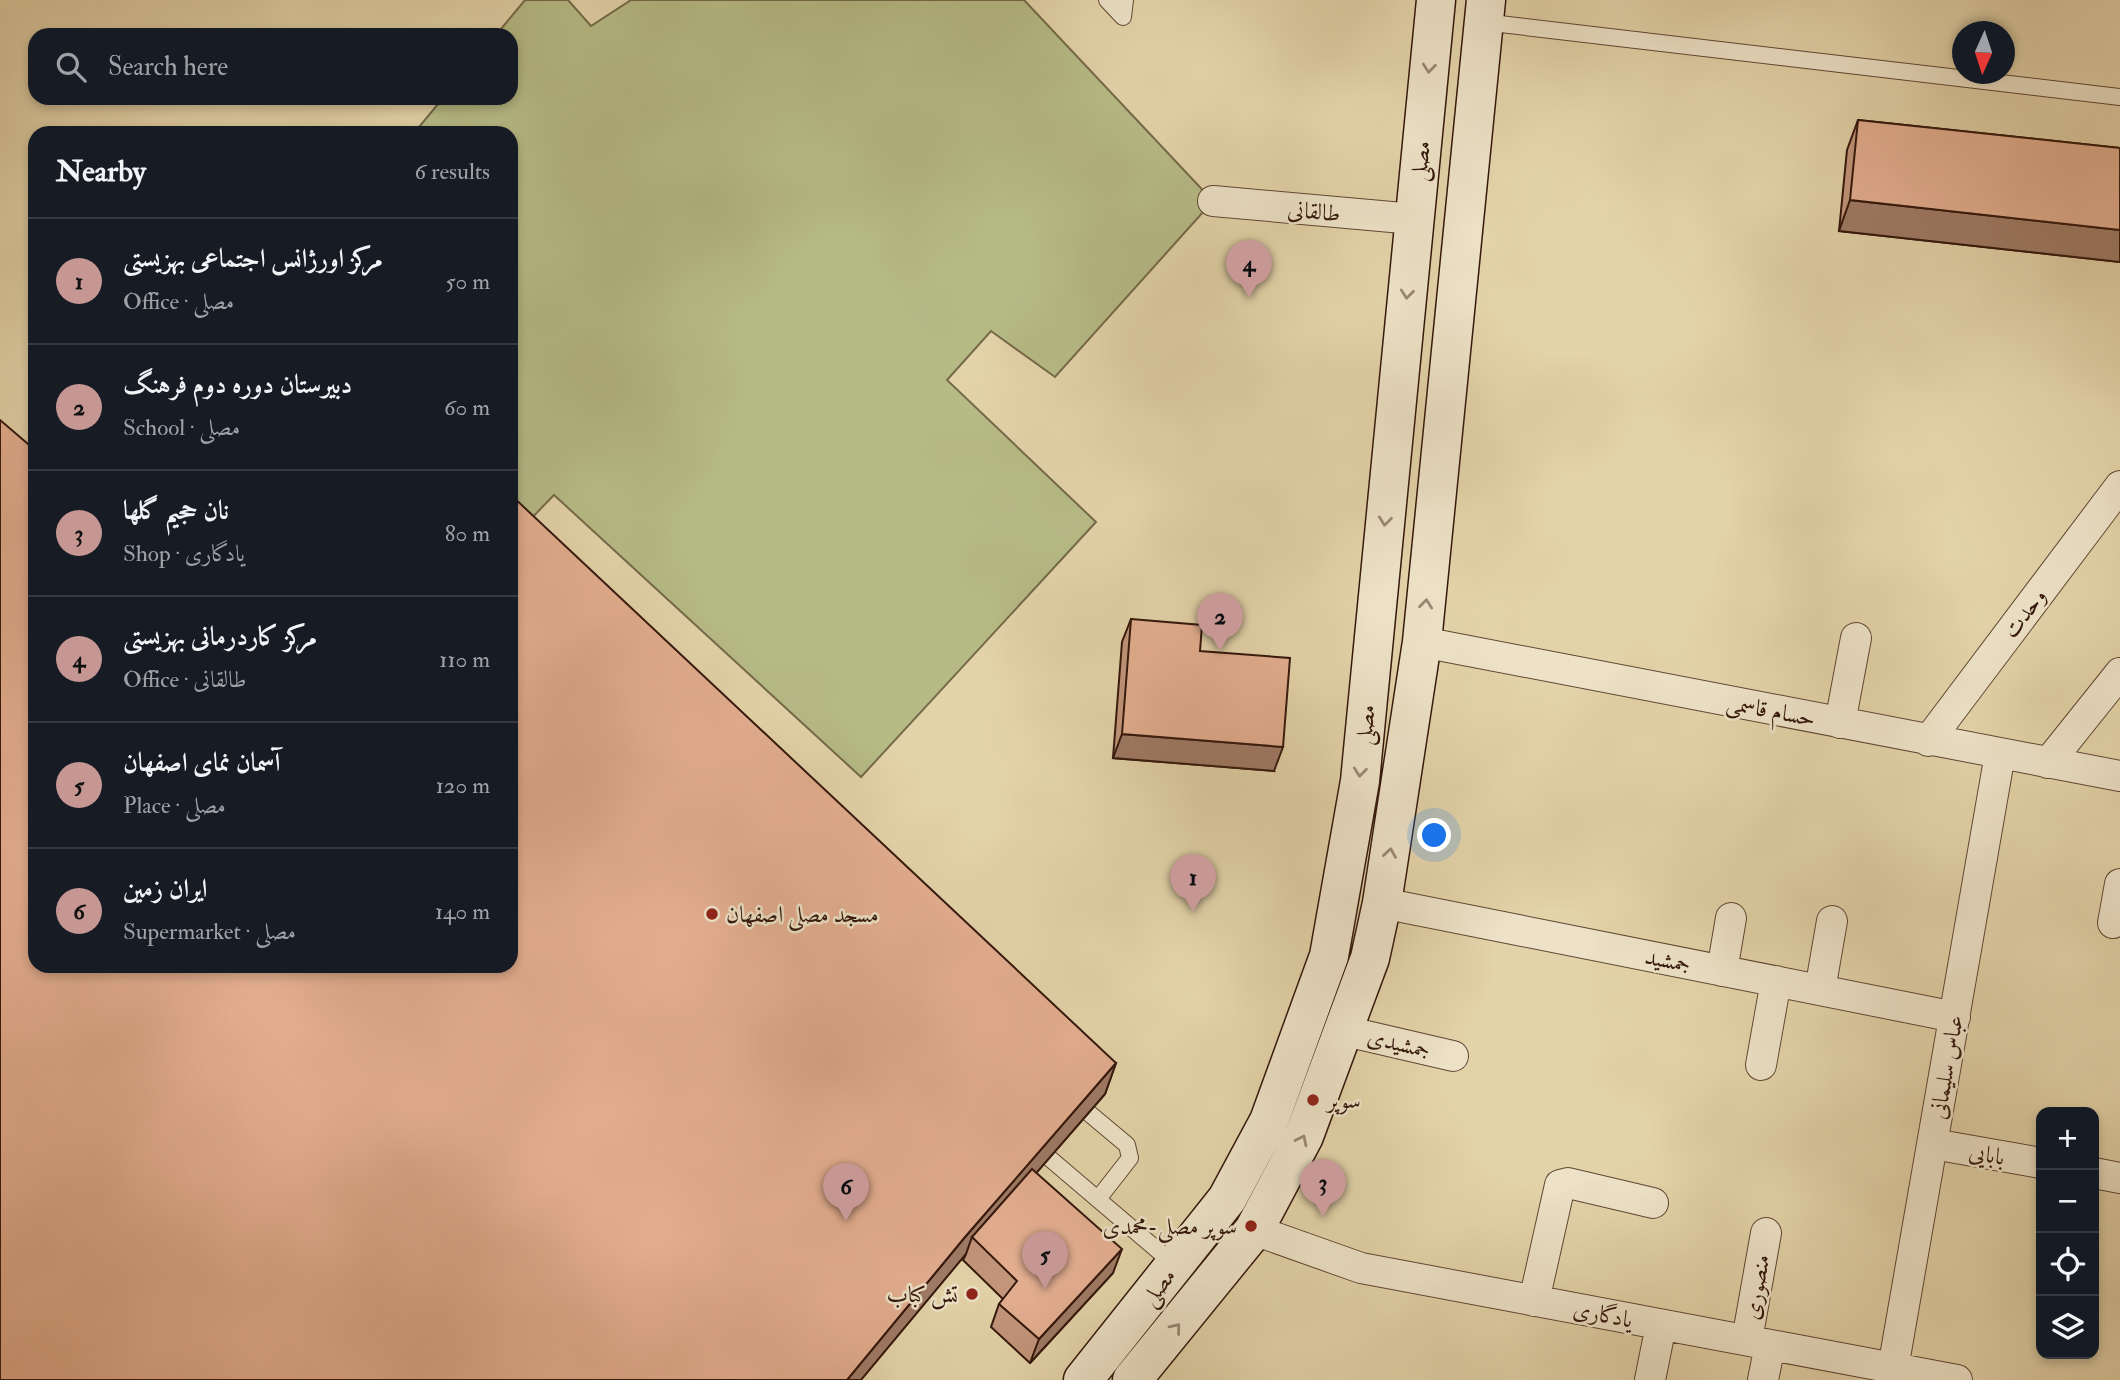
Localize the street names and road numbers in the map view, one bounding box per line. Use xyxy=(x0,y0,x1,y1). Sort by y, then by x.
street label: مصلی xyxy=(1404,139,1440,183)
street label: طالقانی xyxy=(1286,195,1342,228)
street label: وحدت xyxy=(1996,582,2053,644)
street label: حسام قاسمی xyxy=(1723,688,1818,738)
street label: مصلی xyxy=(1349,703,1385,747)
street label: جمشید xyxy=(1642,942,1693,979)
street label: عباس سلیمانی xyxy=(1923,1013,1970,1122)
street label: جمشیدی xyxy=(1365,1022,1433,1065)
street label: بابایی xyxy=(1967,1137,2007,1172)
street label: منصوری xyxy=(1736,1252,1776,1322)
street label: مصلی xyxy=(1135,1262,1185,1314)
street label: یادگاری xyxy=(1571,1295,1637,1335)

